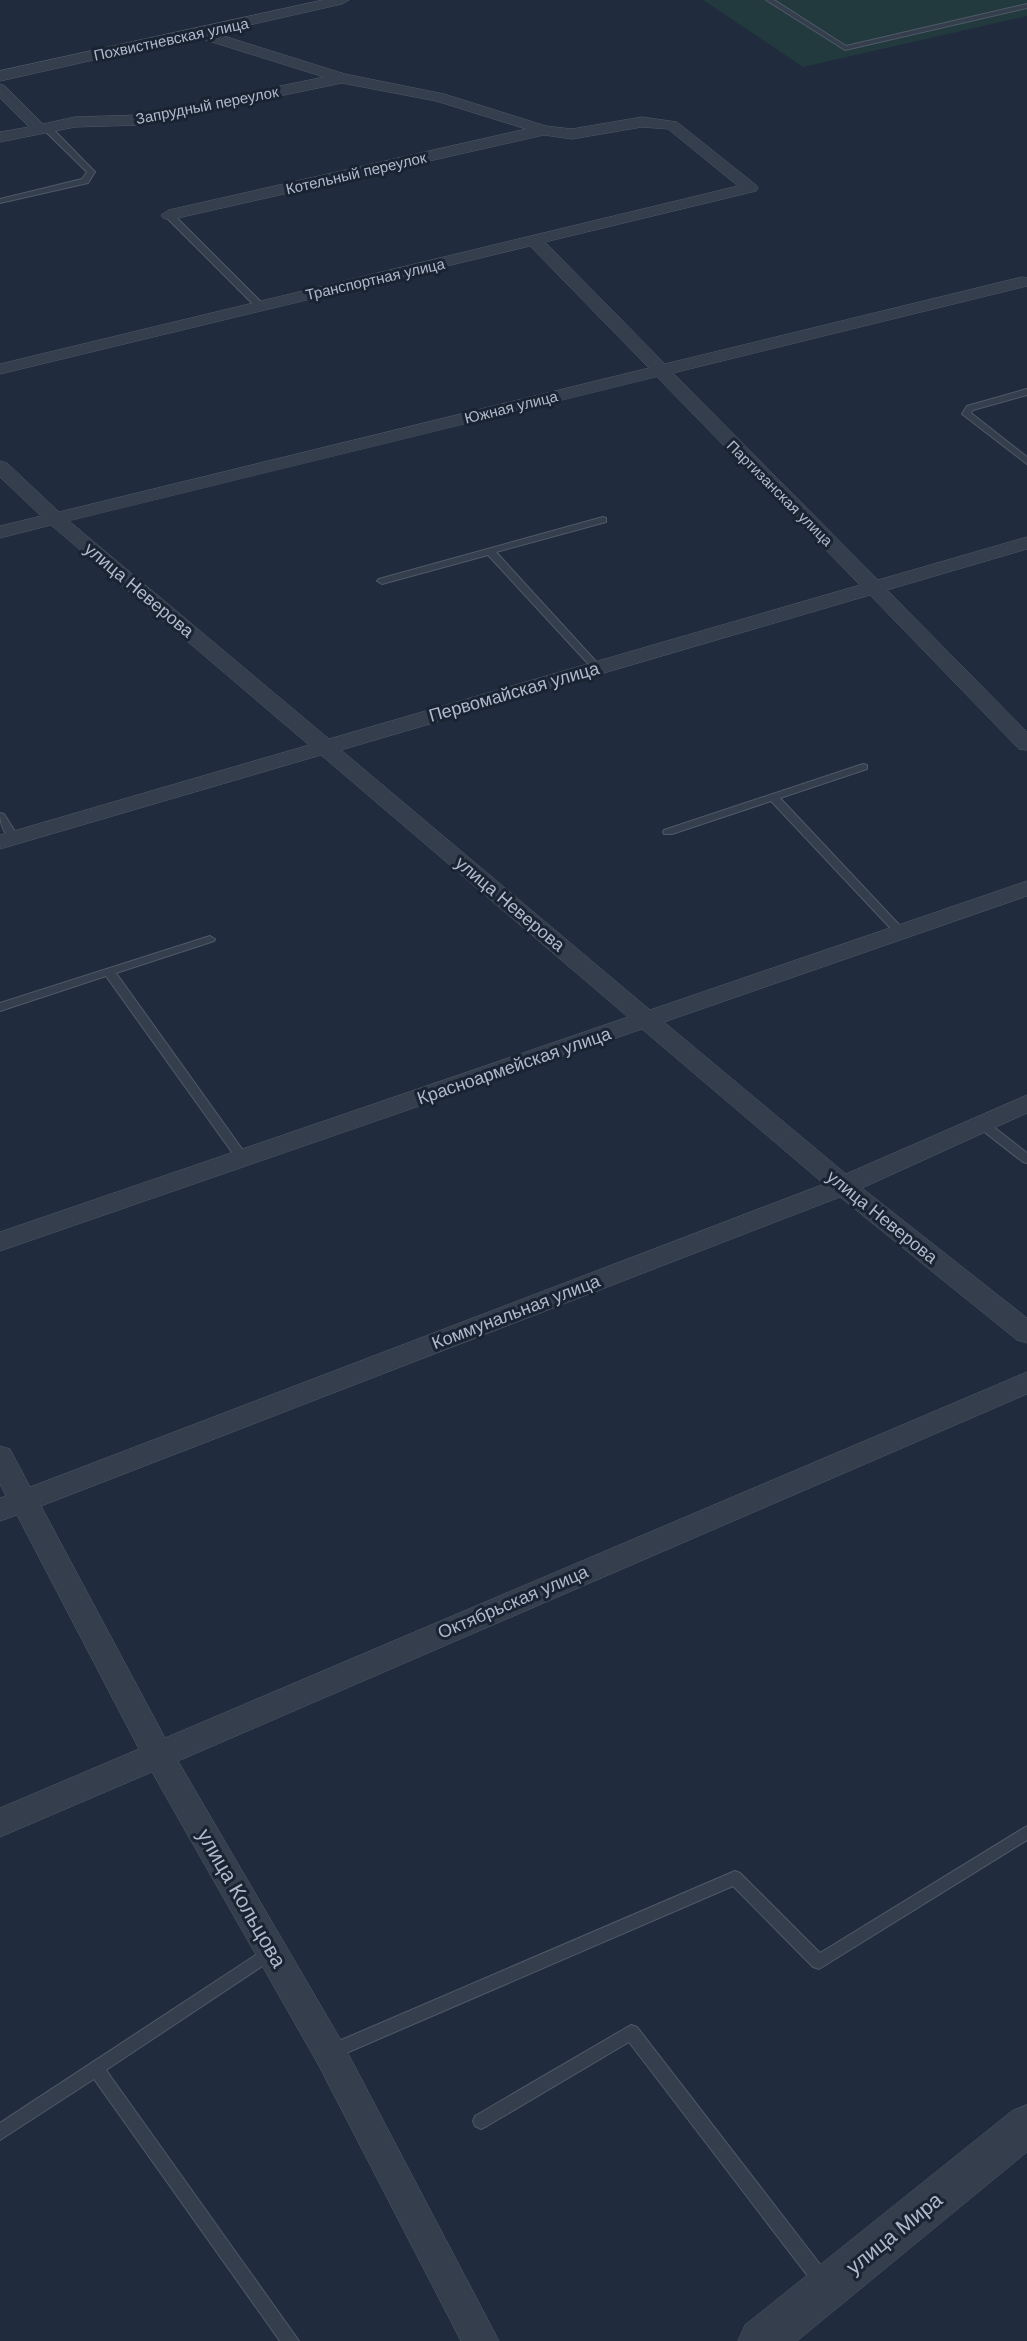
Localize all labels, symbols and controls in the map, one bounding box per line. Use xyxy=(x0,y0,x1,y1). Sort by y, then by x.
street label: Похвистневская улица xyxy=(92,14,251,64)
street label: Запрудный переулок xyxy=(134,83,280,127)
street label: Котельный переулок xyxy=(284,148,428,197)
street label: Транспортная улица xyxy=(304,255,447,303)
street label: Южная улица xyxy=(463,387,560,427)
street label: Партизанская улица xyxy=(724,437,837,550)
street label: улица Неверова xyxy=(80,539,198,642)
street label: Первомайская улица xyxy=(427,658,602,726)
street label: улица Неверова xyxy=(451,853,569,956)
street label: Красноармейская улица xyxy=(415,1023,614,1109)
street label: улица Неверова xyxy=(823,1166,942,1268)
street label: Коммунальная улица xyxy=(429,1270,604,1353)
street label: Октябрьская улица xyxy=(435,1561,592,1643)
street label: улица Кольцова xyxy=(193,1825,291,1972)
street label: улица Мира xyxy=(842,2187,947,2278)

